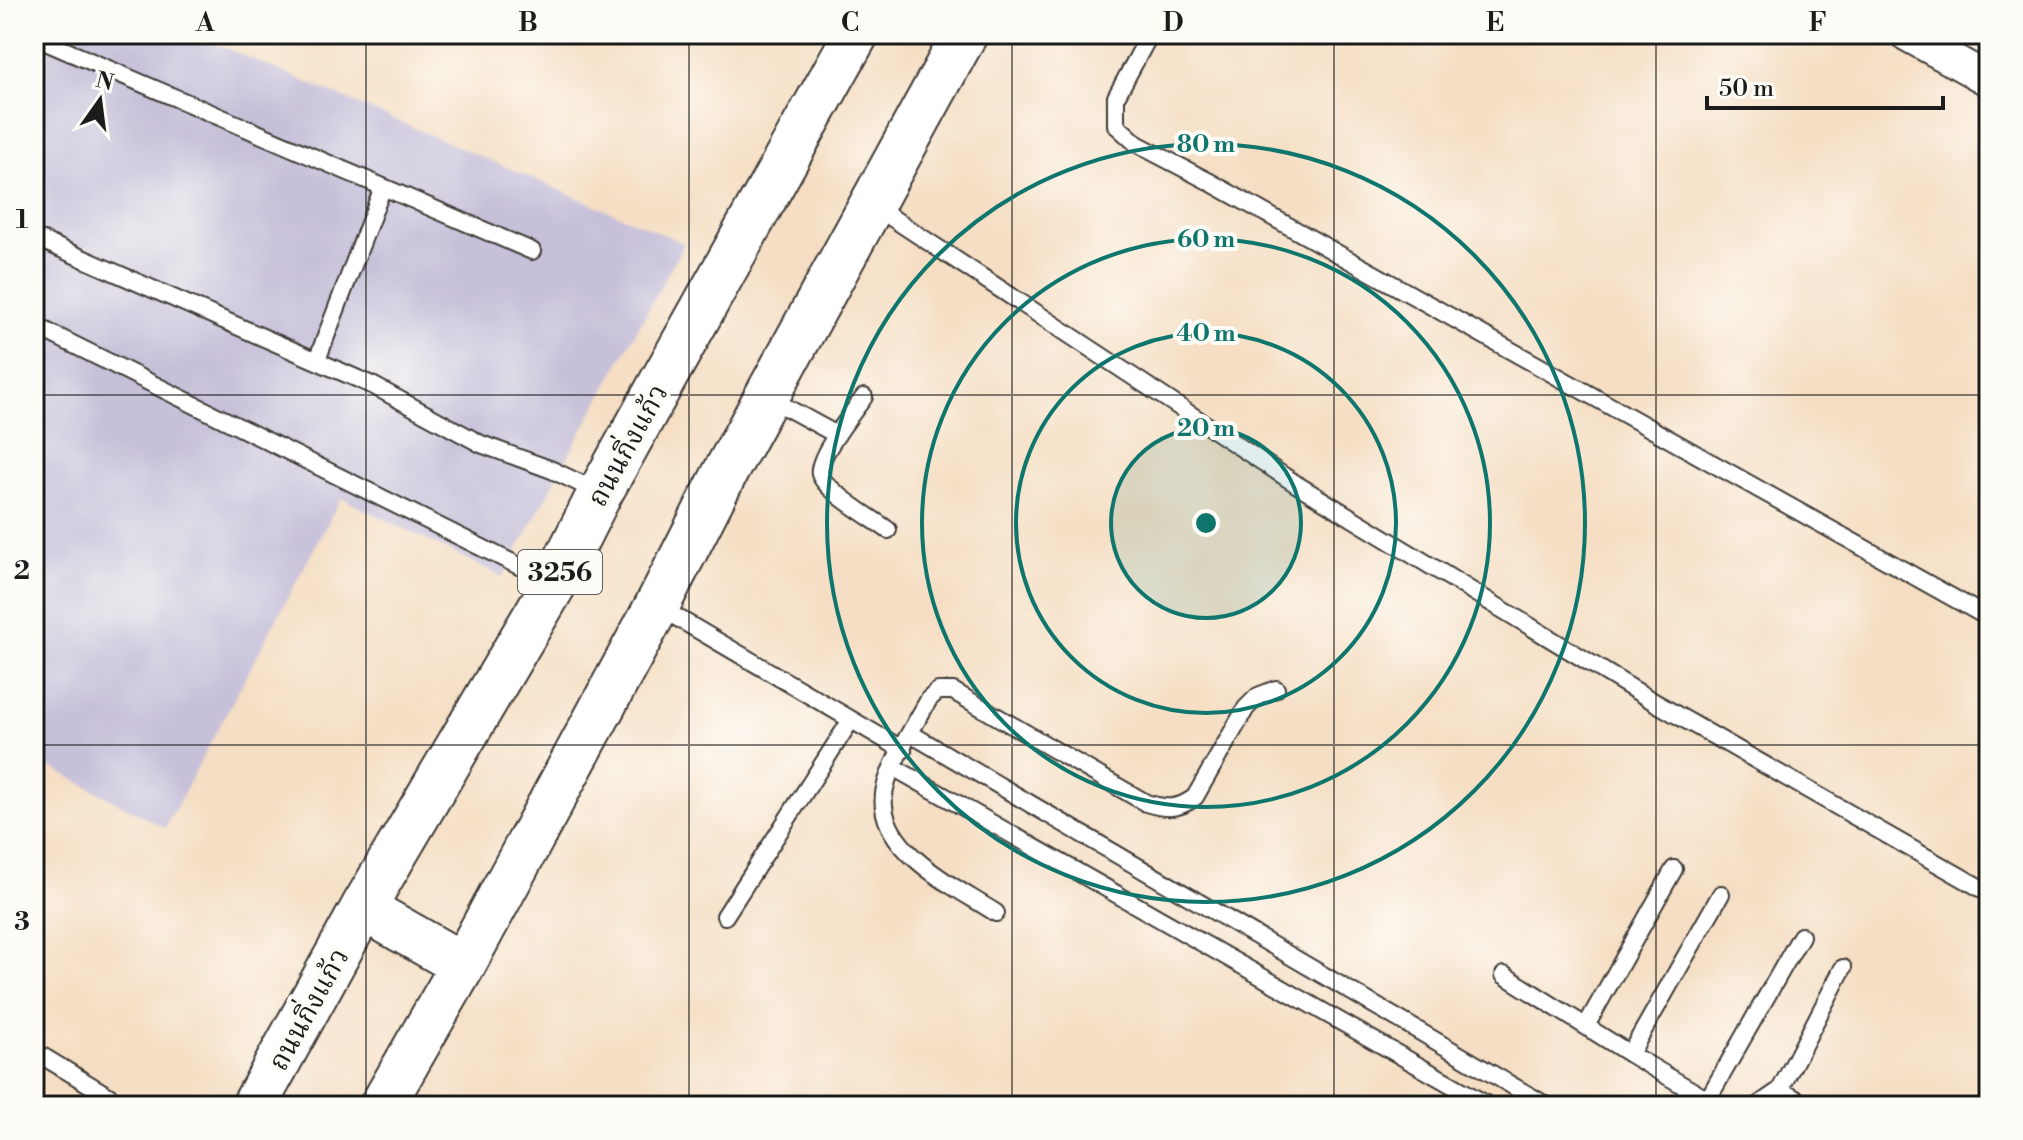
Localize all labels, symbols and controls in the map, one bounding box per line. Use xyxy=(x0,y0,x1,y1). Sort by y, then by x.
text: A xyxy=(195,7,215,39)
text: B xyxy=(518,7,538,39)
text: C xyxy=(841,7,859,39)
text: D xyxy=(1163,7,1183,39)
text: E xyxy=(1486,7,1504,39)
text: F xyxy=(1809,7,1827,39)
north arrow xyxy=(60,60,140,140)
scale bar xyxy=(1707,60,1943,110)
text: N xyxy=(93,67,117,97)
text: 50 m xyxy=(1719,74,1774,104)
text: 80 m xyxy=(1177,130,1235,160)
text: 1 xyxy=(16,204,29,236)
text: 60 m xyxy=(1177,225,1235,255)
text: 40 m xyxy=(1176,319,1236,349)
street label: ถนนกิ่งแก้ว xyxy=(577,377,676,513)
text: 20 m xyxy=(1177,414,1235,444)
centre of rings xyxy=(1192,509,1220,537)
road number: 3256 xyxy=(518,550,602,594)
text: 2 xyxy=(14,555,30,587)
text: 3 xyxy=(14,906,30,938)
street label: ถนนกิ่งแก้ว xyxy=(258,941,357,1077)

